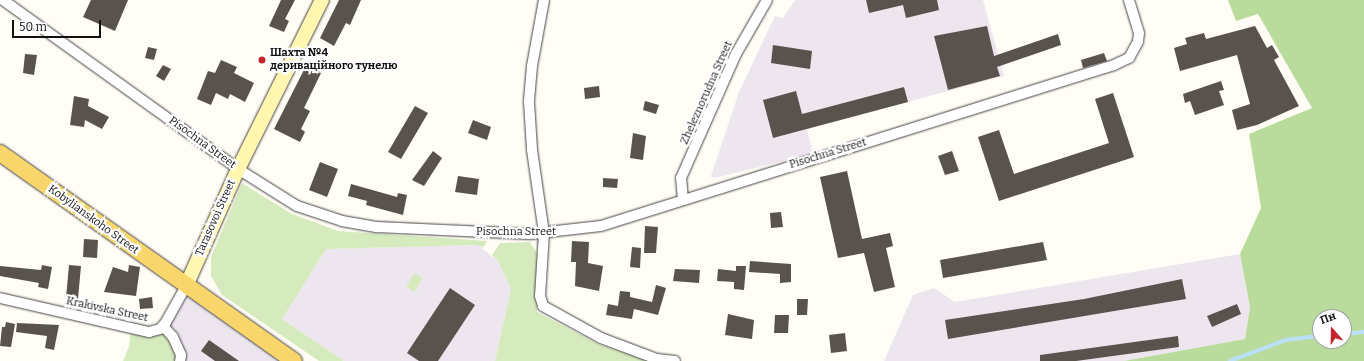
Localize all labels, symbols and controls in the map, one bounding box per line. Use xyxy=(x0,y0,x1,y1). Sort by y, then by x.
scale bar xyxy=(14,12,103,38)
text: 50 m xyxy=(19,20,47,34)
street label: Zheleznorudna Street xyxy=(678,39,736,147)
place label: Шахта №4 дериваційного тунелю xyxy=(270,47,397,73)
marker: Шахта №4 дериваційного тунелю xyxy=(257,55,267,65)
street label: Pisochna Street xyxy=(166,114,238,172)
street label: Pisochna Street xyxy=(788,136,868,172)
street label: Tarasovoi Street xyxy=(193,178,239,258)
street label: Kobylianskoho Street xyxy=(45,183,141,257)
street label: Pisochna Street xyxy=(476,225,556,239)
street label: Krakivska Street xyxy=(65,295,149,325)
north arrow xyxy=(1312,309,1352,349)
text: Пн xyxy=(1318,309,1338,327)

